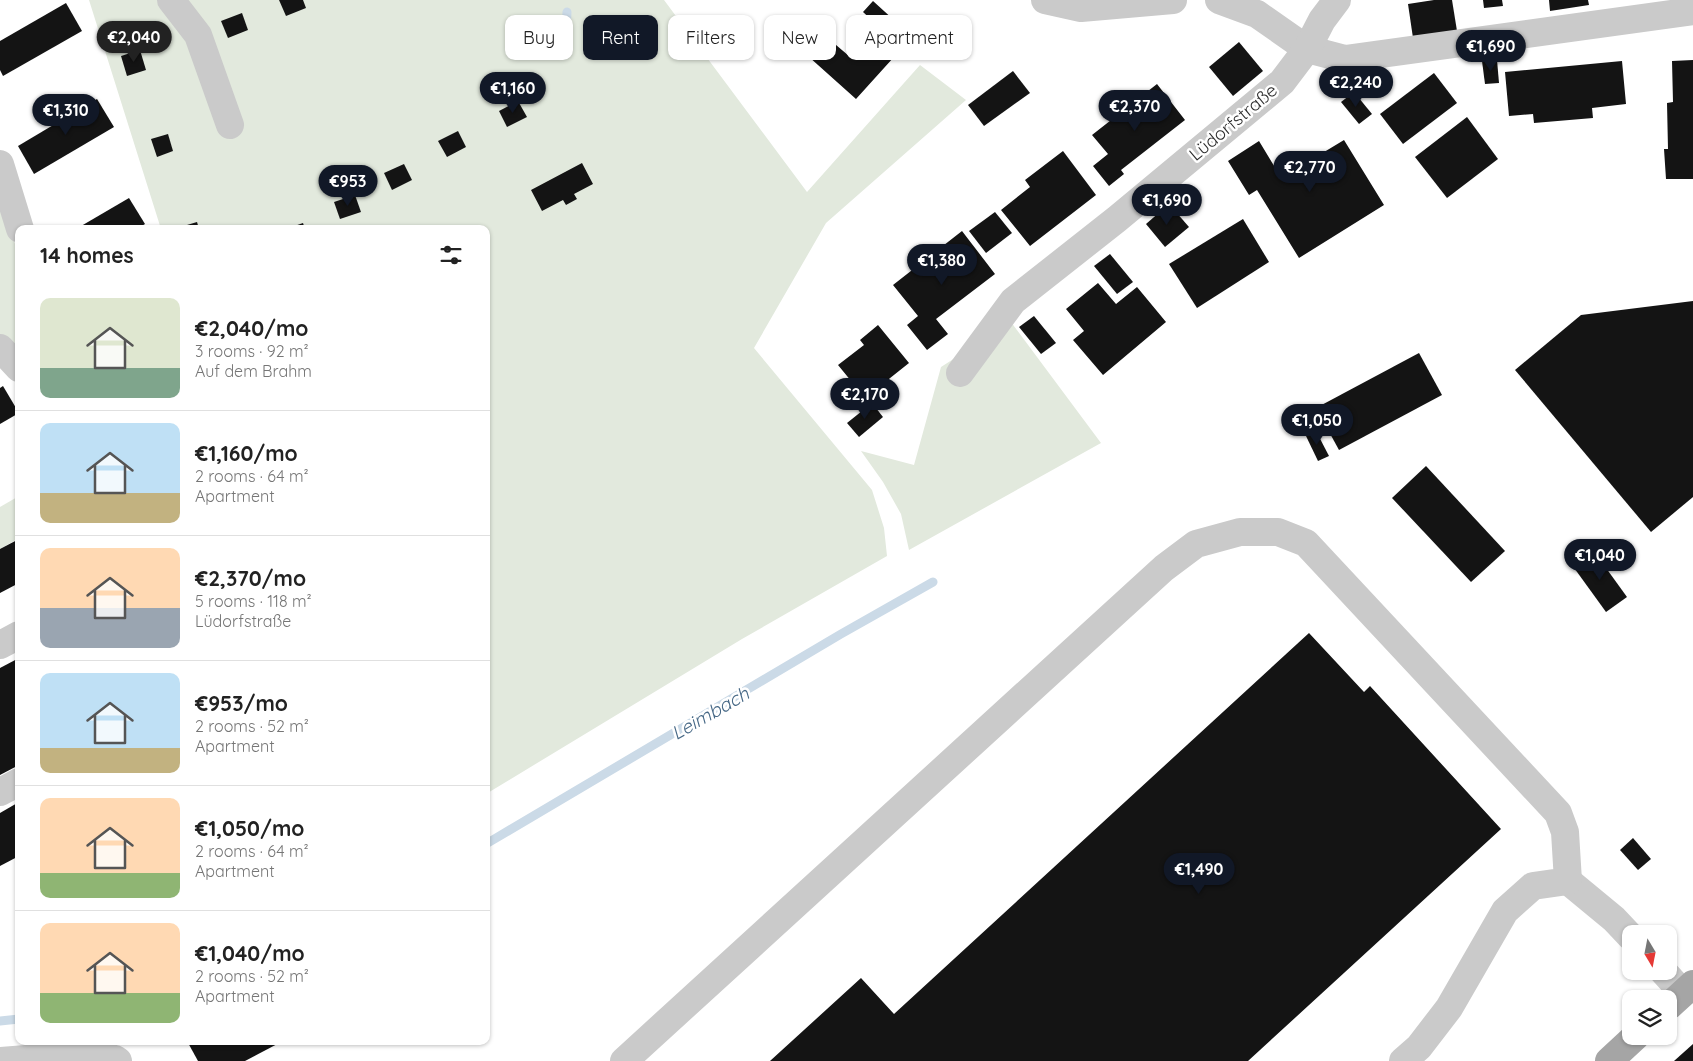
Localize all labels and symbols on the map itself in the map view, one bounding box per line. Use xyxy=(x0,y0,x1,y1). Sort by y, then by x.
pin: €2,040 xyxy=(93,20,175,63)
pin: €1,690 xyxy=(1450,30,1532,72)
pin: €2,240 xyxy=(1315,66,1397,108)
pin: €1,160 xyxy=(472,72,554,114)
street label: Lüdorfstraße xyxy=(1184,78,1282,166)
pin: €2,370 xyxy=(1094,90,1176,132)
pin: €1,310 xyxy=(25,94,107,136)
pin: €2,770 xyxy=(1269,150,1351,193)
pin: €953 xyxy=(318,164,378,207)
pin: €1,690 xyxy=(1126,184,1208,226)
pin: €1,380 xyxy=(901,244,983,286)
pin: €2,170 xyxy=(824,378,906,420)
pin: €1,050 xyxy=(1276,404,1358,446)
pin: €1,040 xyxy=(1559,538,1641,581)
water label: Leimbach xyxy=(667,681,754,745)
pin: €1,490 xyxy=(1158,852,1240,895)
north arrow xyxy=(1622,925,1678,980)

